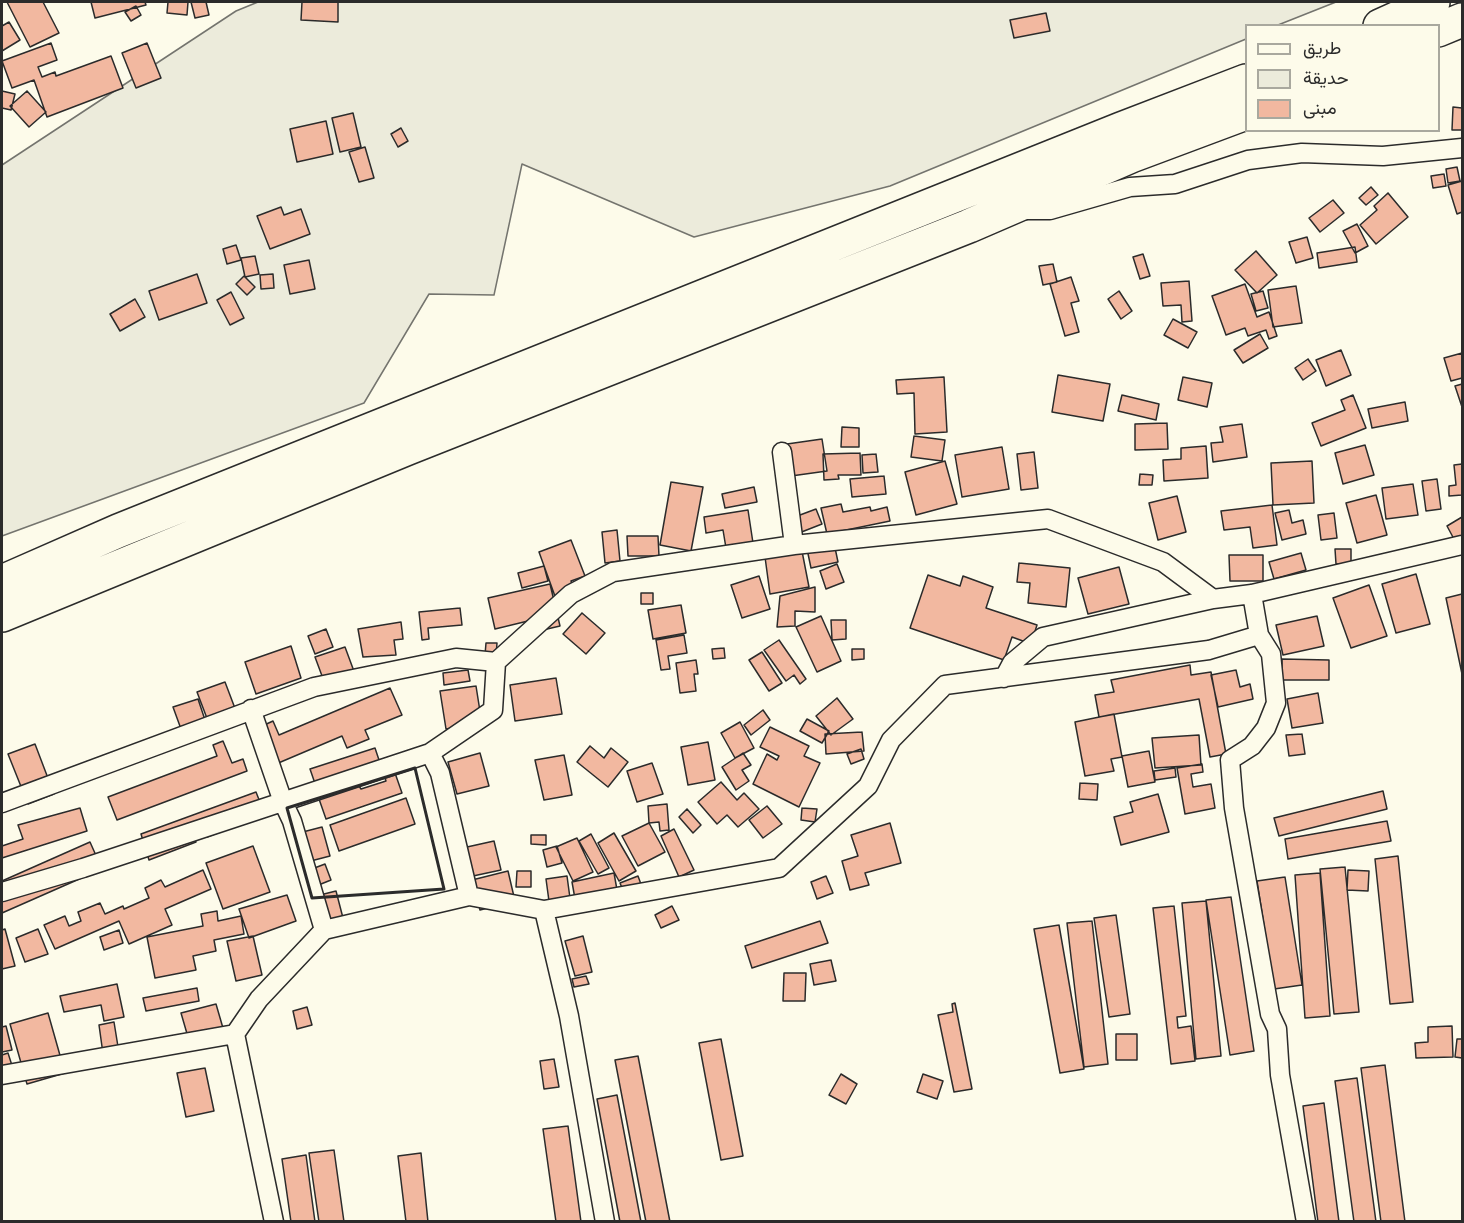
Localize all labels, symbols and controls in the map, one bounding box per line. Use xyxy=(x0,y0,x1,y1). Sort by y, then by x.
legend xyxy=(1245,24,1440,132)
text: طريق xyxy=(1303,35,1341,60)
text: حديقة xyxy=(1303,65,1349,90)
text: مبنى xyxy=(1303,95,1337,120)

